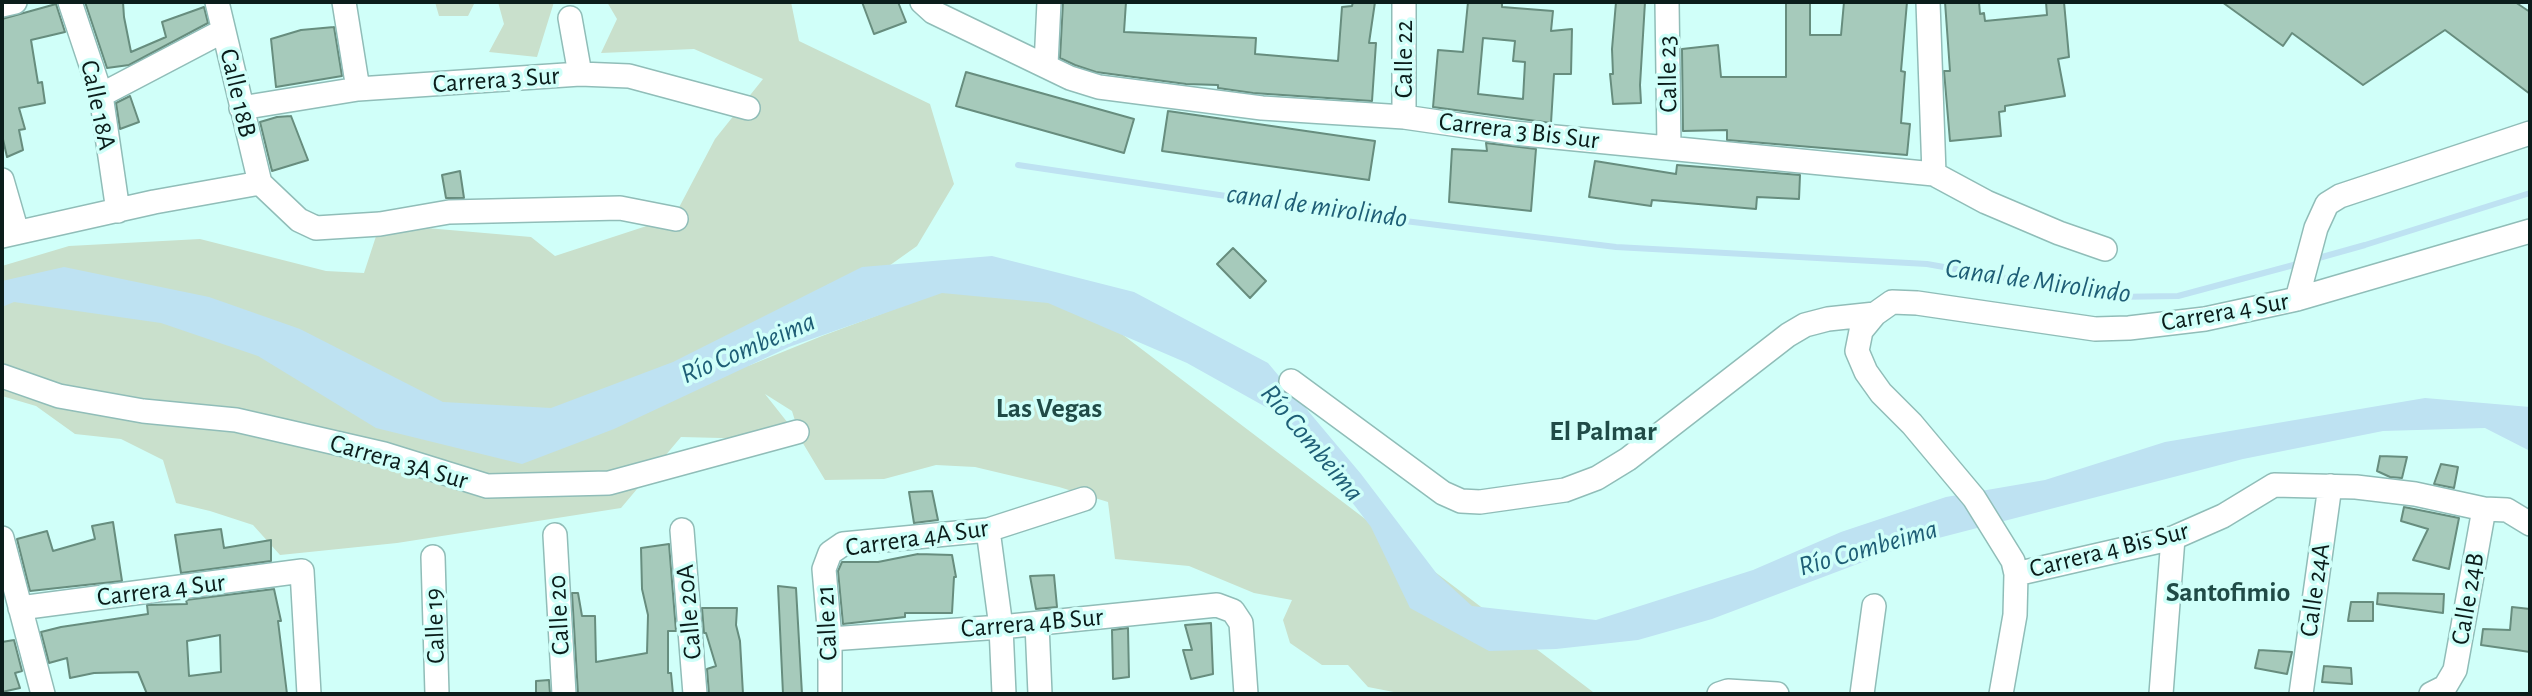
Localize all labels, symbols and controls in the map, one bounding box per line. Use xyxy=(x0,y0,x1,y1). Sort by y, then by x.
street label: Calle 22 xyxy=(1388,20,1420,98)
street label: Calle 23 xyxy=(1652,35,1684,113)
street label: Calle 18B xyxy=(213,46,263,140)
street label: Calle 18A xyxy=(73,57,123,153)
street label: Carrera 3 Sur xyxy=(431,60,561,100)
street label: Carrera 3 Bis Sur xyxy=(1437,106,1601,156)
water label: canal de mirolindo xyxy=(1225,177,1409,235)
water label: Canal de Mirolindo xyxy=(1943,251,2133,311)
street label: Carrera 4 Sur xyxy=(2159,285,2291,339)
water label: Río Combeima xyxy=(676,305,820,391)
water label: Río Combeima xyxy=(1253,377,1371,509)
district label: Las Vegas xyxy=(996,392,1102,426)
district label: El Palmar xyxy=(1549,415,1657,449)
street label: Carrera 3A Sur xyxy=(326,427,472,497)
water label: Río Combeima xyxy=(1795,512,1941,584)
street label: Carrera 4A Sur xyxy=(844,513,990,563)
street label: Carrera 4 Bis Sur xyxy=(2026,515,2192,585)
street label: Calle 24A xyxy=(2293,541,2337,639)
street label: Calle 24B xyxy=(2445,551,2491,647)
street label: Calle 20A xyxy=(669,563,709,661)
street label: Carrera 4 Sur xyxy=(95,567,227,613)
street label: Calle 20 xyxy=(541,574,577,656)
district label: Santofimio xyxy=(2166,576,2290,610)
street label: Calle 21 xyxy=(809,585,845,661)
street label: Calle 19 xyxy=(418,588,452,664)
street label: Carrera 4B Sur xyxy=(959,601,1105,645)

